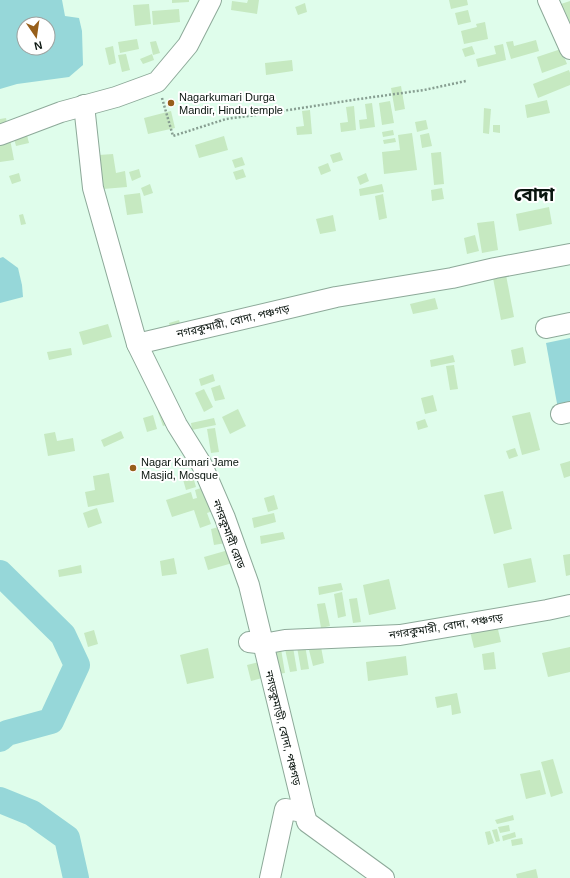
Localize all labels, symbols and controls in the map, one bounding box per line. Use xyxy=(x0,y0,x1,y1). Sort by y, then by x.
north arrow xyxy=(16,16,56,56)
text: N xyxy=(33,39,43,52)
place label: Nagarkumari Durga Mandir, Hindu temple xyxy=(179,91,283,116)
marker: Nagarkumari Durga Mandir, Hindu temple xyxy=(166,98,176,108)
district label: বোদা xyxy=(514,184,555,205)
street label: নগরকুমারী, বোদা, পঞ্চগড় xyxy=(175,302,291,341)
place label: Nagar Kumari Jame Masjid, Mosque xyxy=(141,456,239,481)
marker: Nagar Kumari Jame Masjid, Mosque xyxy=(128,463,138,473)
street label: নগরকুমারী রোড xyxy=(209,497,248,571)
street label: নগরকুমারী, বোদা, পঞ্চগড় xyxy=(387,611,504,642)
street label: নগড়কুমাড়ী, বোদা, পঞ্চগড় xyxy=(262,668,303,787)

